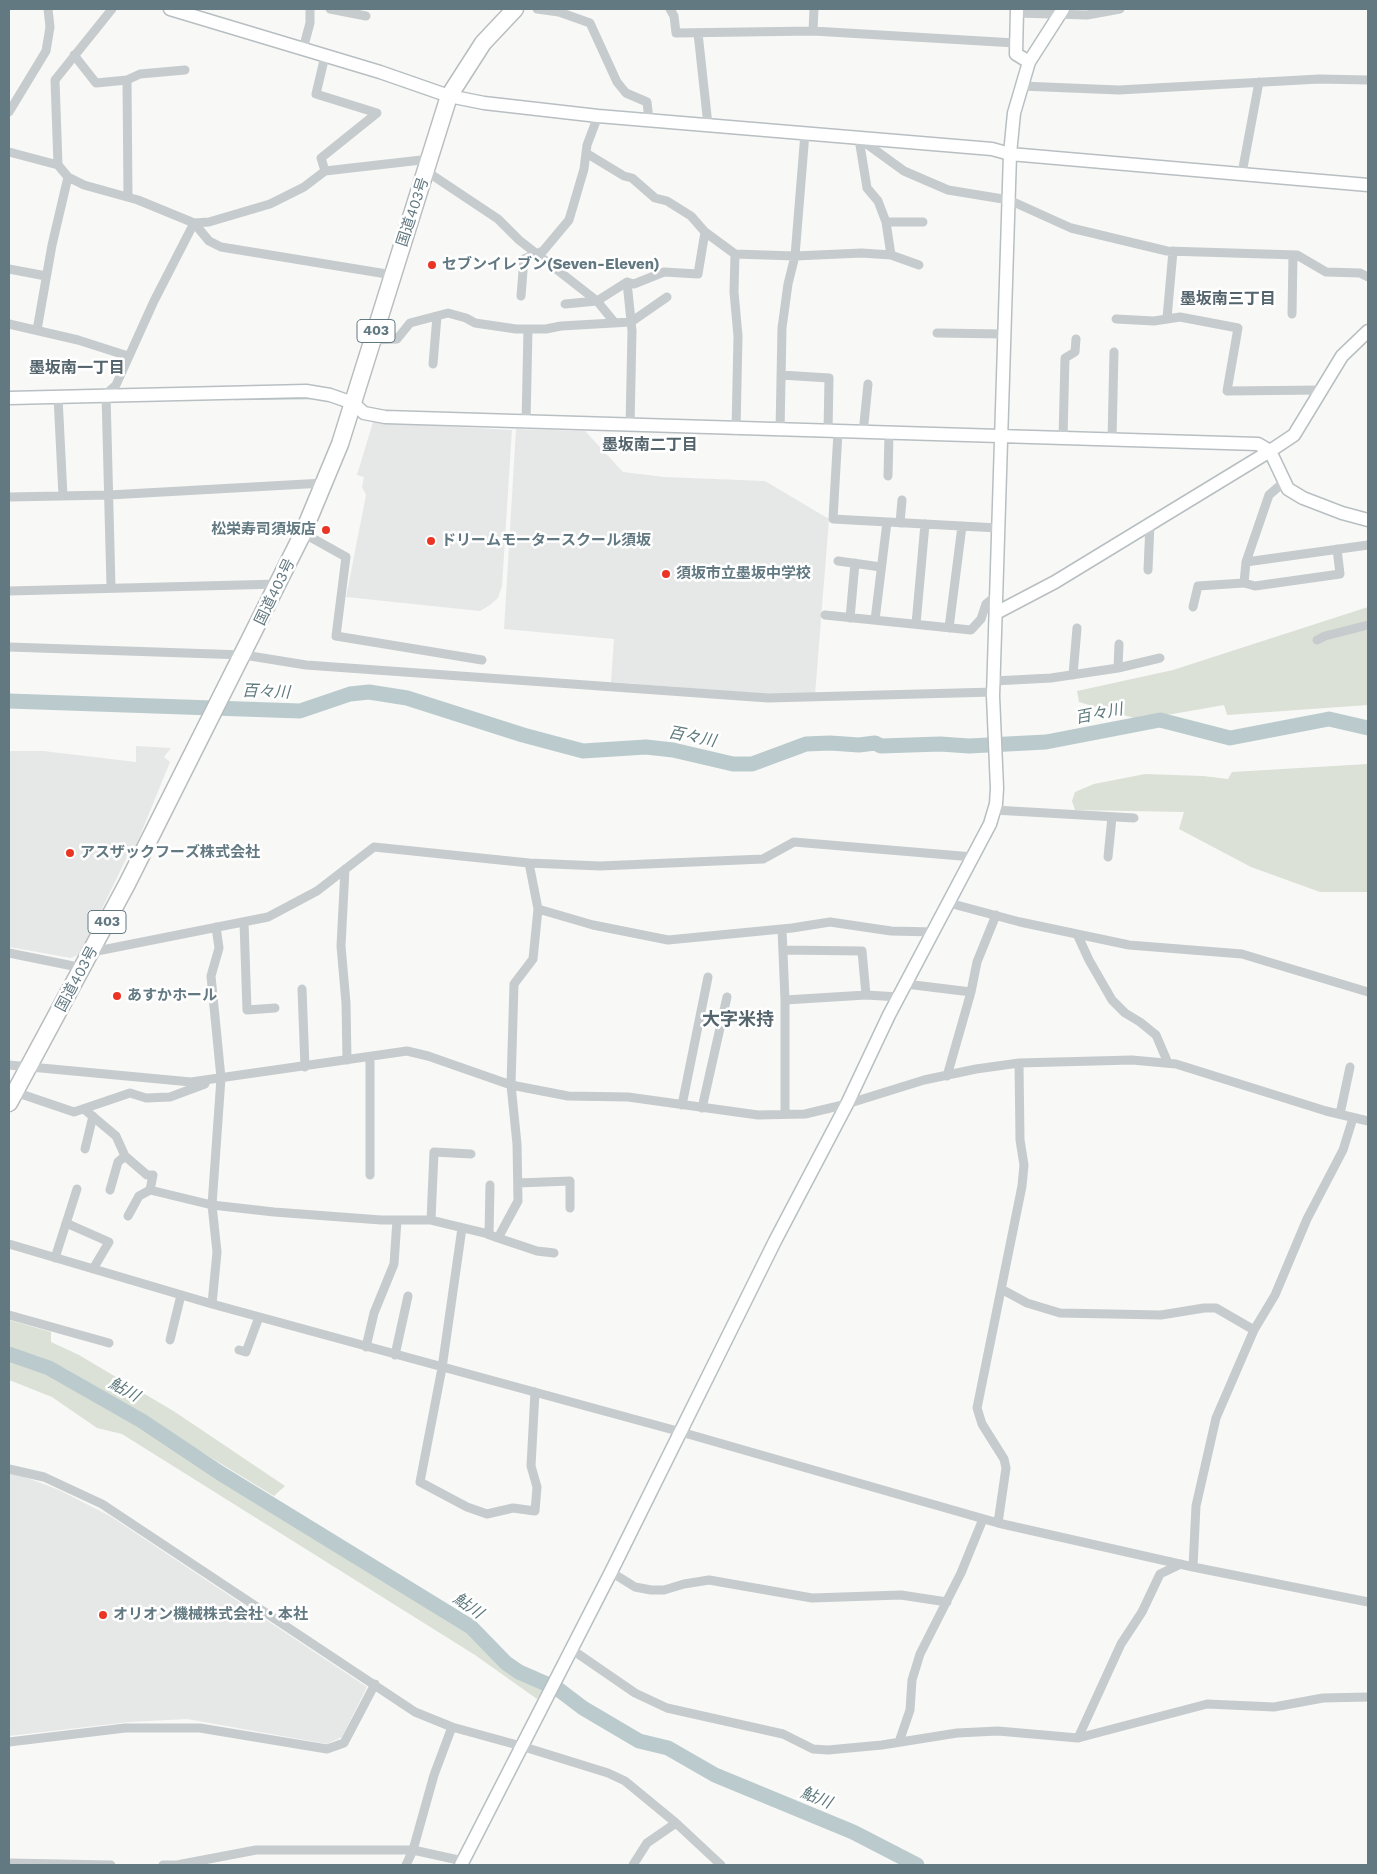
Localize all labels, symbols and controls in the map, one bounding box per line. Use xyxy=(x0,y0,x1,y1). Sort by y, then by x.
street label: 国道403号 xyxy=(393,175,433,249)
place label: セブンイレブン(Seven-Eleven) xyxy=(442,256,660,274)
marker: セブンイレブン(Seven-Eleven) xyxy=(426,259,438,271)
district label: 墨坂南三丁目 xyxy=(1180,289,1276,309)
road number: 403 xyxy=(357,320,395,342)
district label: 墨坂南一丁目 xyxy=(29,358,125,378)
district label: 墨坂南二丁目 xyxy=(602,435,698,455)
place label: 松栄寿司須坂店 xyxy=(211,521,316,539)
marker: 松栄寿司須坂店 xyxy=(320,524,332,536)
place label: ドリームモータースクール須坂 xyxy=(441,532,651,550)
marker: ドリームモータースクール須坂 xyxy=(425,535,437,547)
street label: 国道403号 xyxy=(251,556,299,628)
place label: 須坂市立墨坂中学校 xyxy=(676,565,811,583)
marker: 須坂市立墨坂中学校 xyxy=(660,568,672,580)
water label: 百々川 xyxy=(242,682,290,702)
water label: 百々川 xyxy=(1074,700,1124,728)
water label: 百々川 xyxy=(667,723,717,751)
place label: アスザックフーズ株式会社 xyxy=(80,844,260,862)
marker: アスザックフーズ株式会社 xyxy=(64,847,76,859)
road number: 403 xyxy=(88,910,126,934)
street label: 国道403号 xyxy=(52,943,102,1015)
place label: あすかホール xyxy=(127,987,217,1005)
marker: あすかホール xyxy=(111,990,123,1002)
district label: 大字米持 xyxy=(702,1009,774,1031)
water label: 鮎川 xyxy=(105,1374,143,1406)
water label: 鮎川 xyxy=(449,1589,487,1623)
place label: オリオン機械株式会社・本社 xyxy=(113,1606,308,1624)
marker: オリオン機械株式会社・本社 xyxy=(97,1609,109,1621)
water label: 鮎川 xyxy=(798,1783,834,1813)

